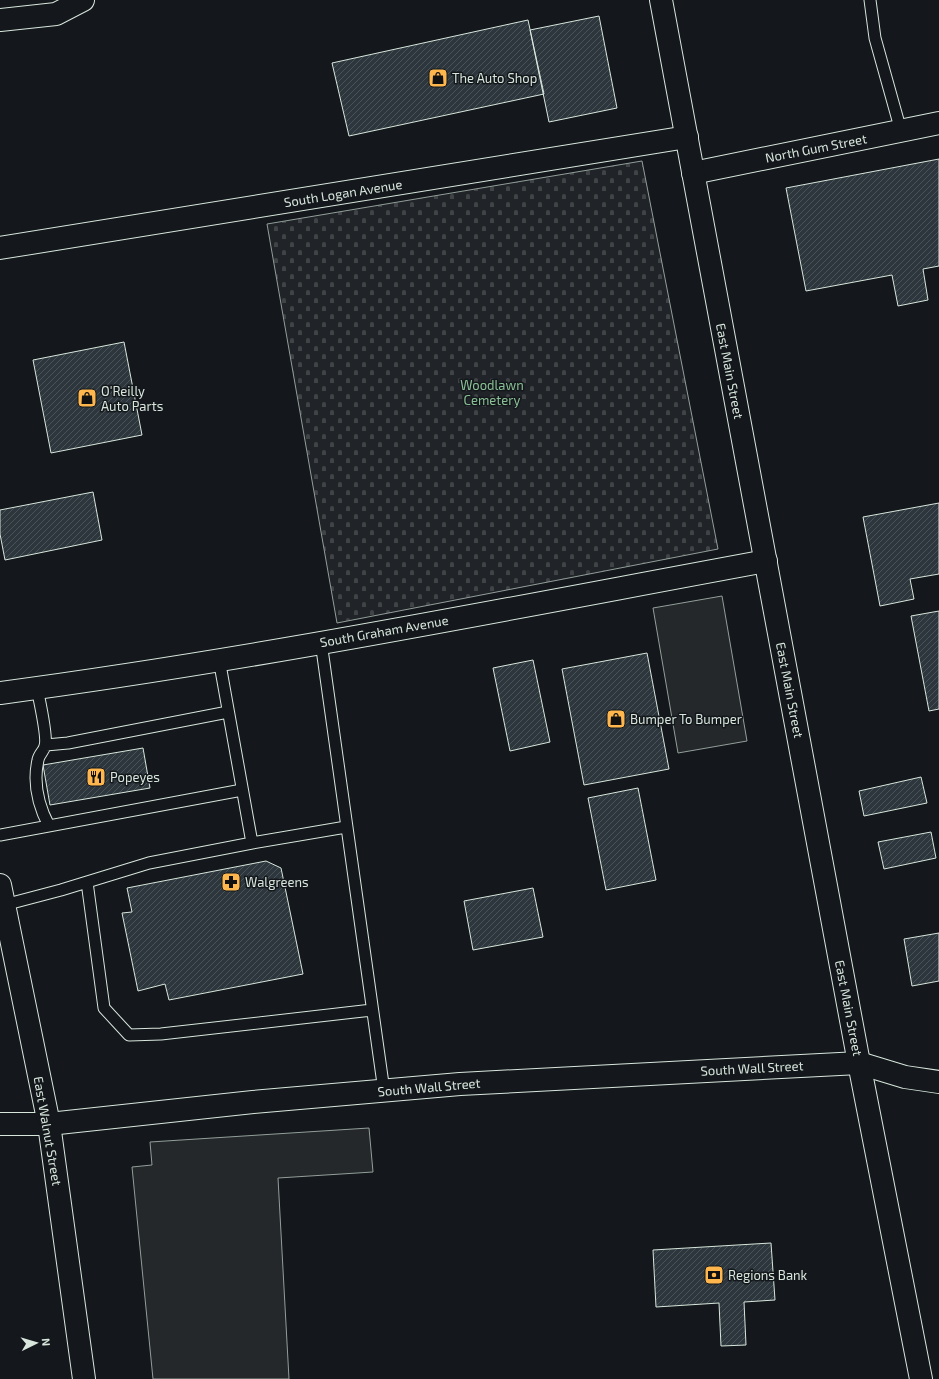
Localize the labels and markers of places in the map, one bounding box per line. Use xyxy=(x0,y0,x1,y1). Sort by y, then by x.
shop icon: The Auto Shop xyxy=(427,67,449,89)
place label: The Auto Shop xyxy=(452,70,537,86)
place label: O'Reilly Auto Parts xyxy=(101,383,163,414)
shop icon: O'Reilly Auto Parts xyxy=(76,387,98,409)
shop icon: Bumper To Bumper xyxy=(605,708,627,730)
place label: Bumper To Bumper xyxy=(630,711,742,727)
restaurant icon: Popeyes xyxy=(85,766,107,788)
place label: Popeyes xyxy=(110,769,160,785)
pharmacy icon: Walgreens xyxy=(220,871,242,893)
place label: Walgreens xyxy=(245,874,309,890)
bank icon: Regions Bank xyxy=(703,1264,725,1286)
place label: Regions Bank xyxy=(728,1267,808,1283)

